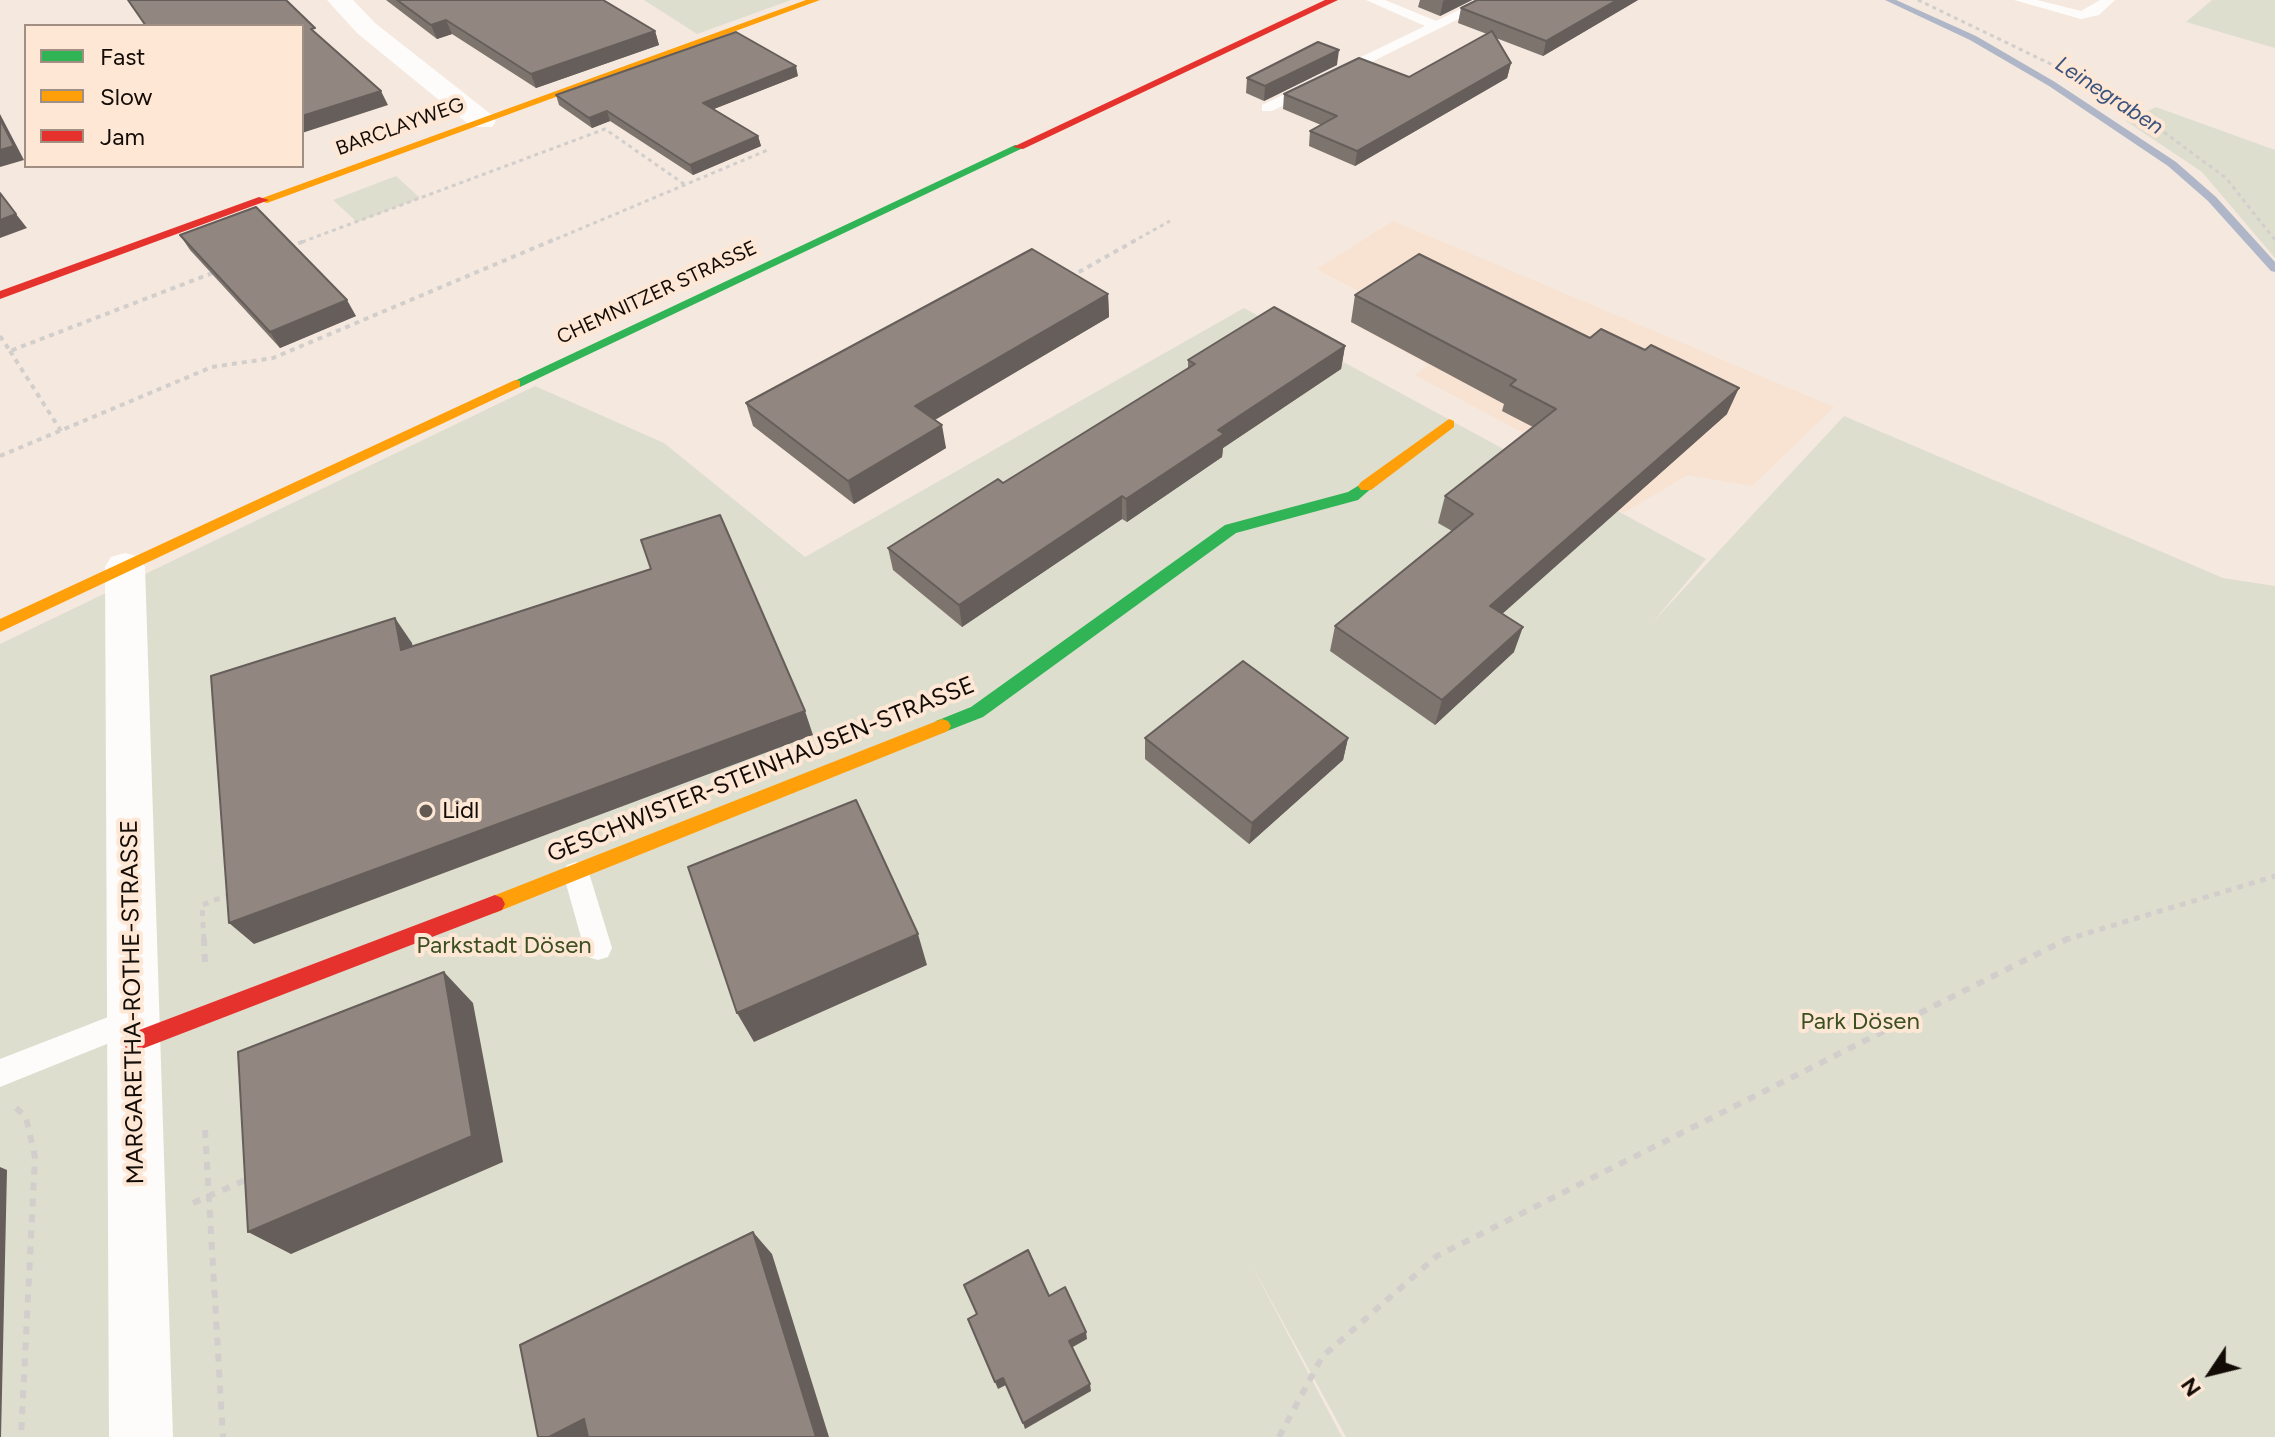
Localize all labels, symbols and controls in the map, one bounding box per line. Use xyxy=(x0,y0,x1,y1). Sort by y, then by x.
legend xyxy=(24,24,304,168)
text: Fast xyxy=(100,42,145,71)
water label: Leinegraben xyxy=(2050,51,2168,141)
text: Slow xyxy=(100,82,152,111)
street label: BARCLAYWEG xyxy=(333,93,467,161)
text: Jam xyxy=(100,122,145,151)
street label: CHEMNITZER STRASSE xyxy=(553,236,761,350)
street label: GESCHWISTER-STEINHAUSEN-STRASSE xyxy=(543,671,979,869)
place label: Lidl xyxy=(442,797,479,825)
marker: Lidl xyxy=(417,802,435,820)
street label: MARGARETHA-ROTHE-STRASSE xyxy=(115,819,151,1185)
park label: Parkstadt Dösen xyxy=(416,932,592,960)
park label: Park Dösen xyxy=(1800,1008,1920,1036)
north arrow xyxy=(2171,1333,2251,1413)
text: N xyxy=(2175,1372,2207,1402)

